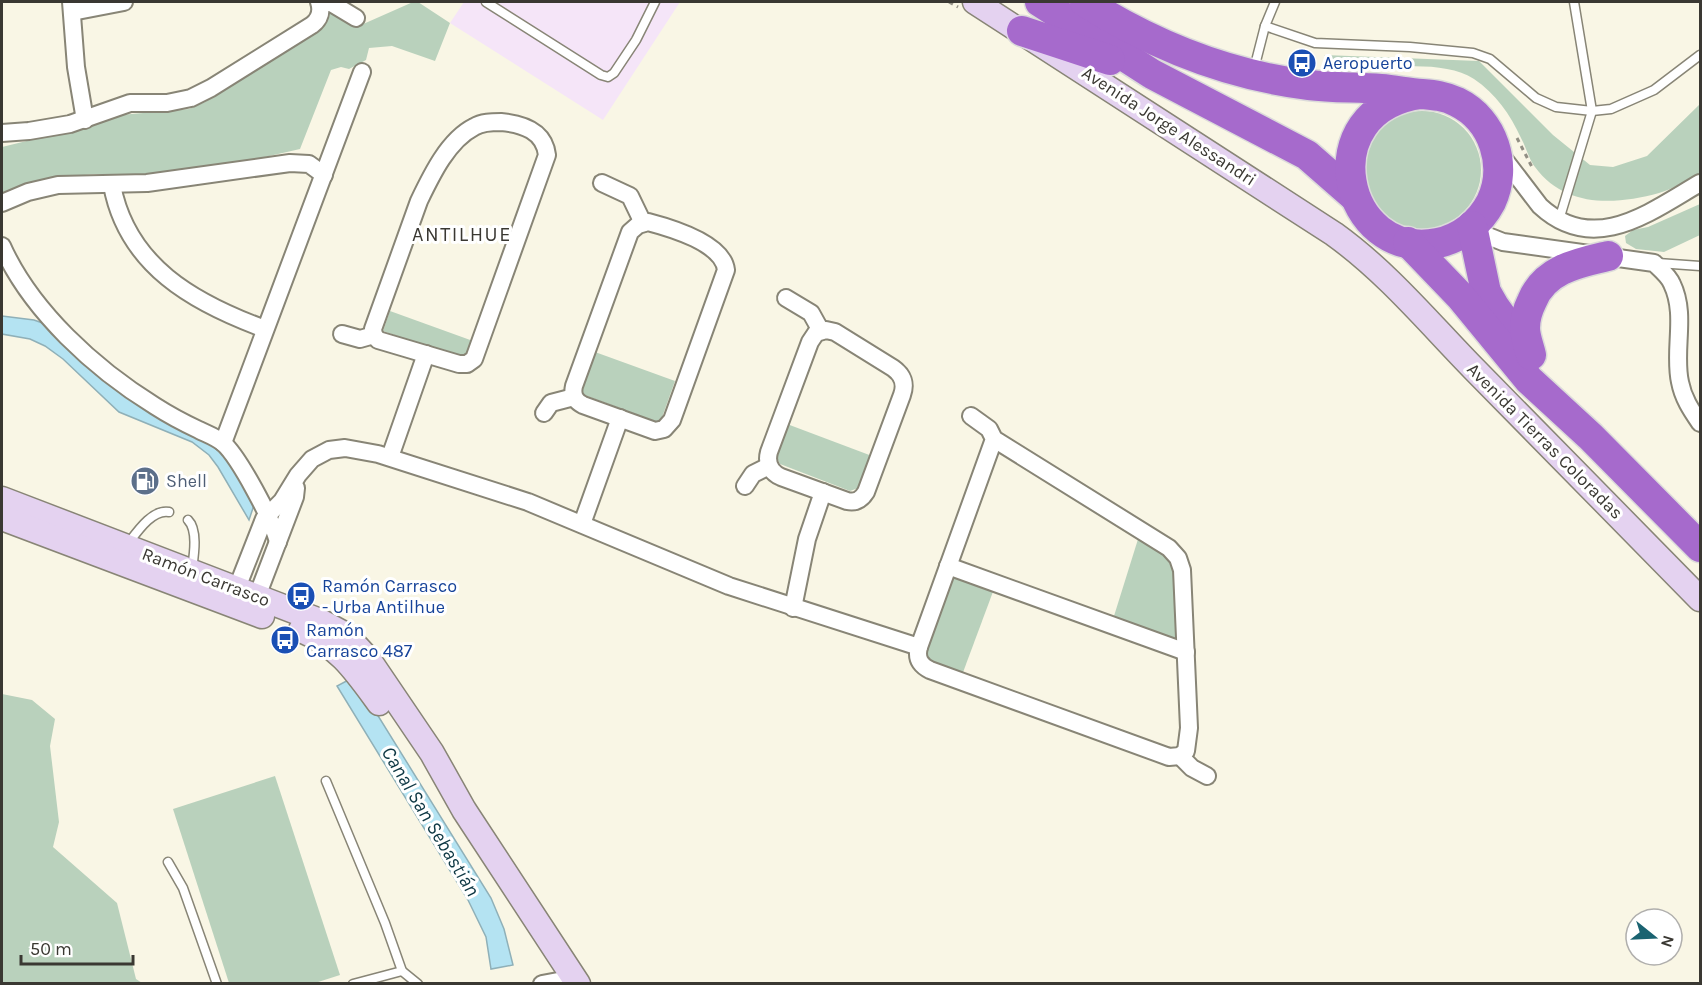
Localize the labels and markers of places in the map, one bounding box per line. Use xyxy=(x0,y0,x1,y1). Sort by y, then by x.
bus stop icon: Aeropuerto xyxy=(1286,47,1318,79)
place label: Aeropuerto xyxy=(1323,52,1413,74)
fuel station icon: Shell xyxy=(129,465,161,497)
place label: Shell xyxy=(166,470,207,492)
place label: Ramón Carrasco - Urba Antilhue xyxy=(322,575,457,618)
bus stop icon: Ramón Carrasco - Urba Antilhue xyxy=(285,580,317,612)
place label: Ramón Carrasco 487 xyxy=(306,619,413,662)
bus stop icon: Ramón Carrasco 487 xyxy=(269,624,301,656)

